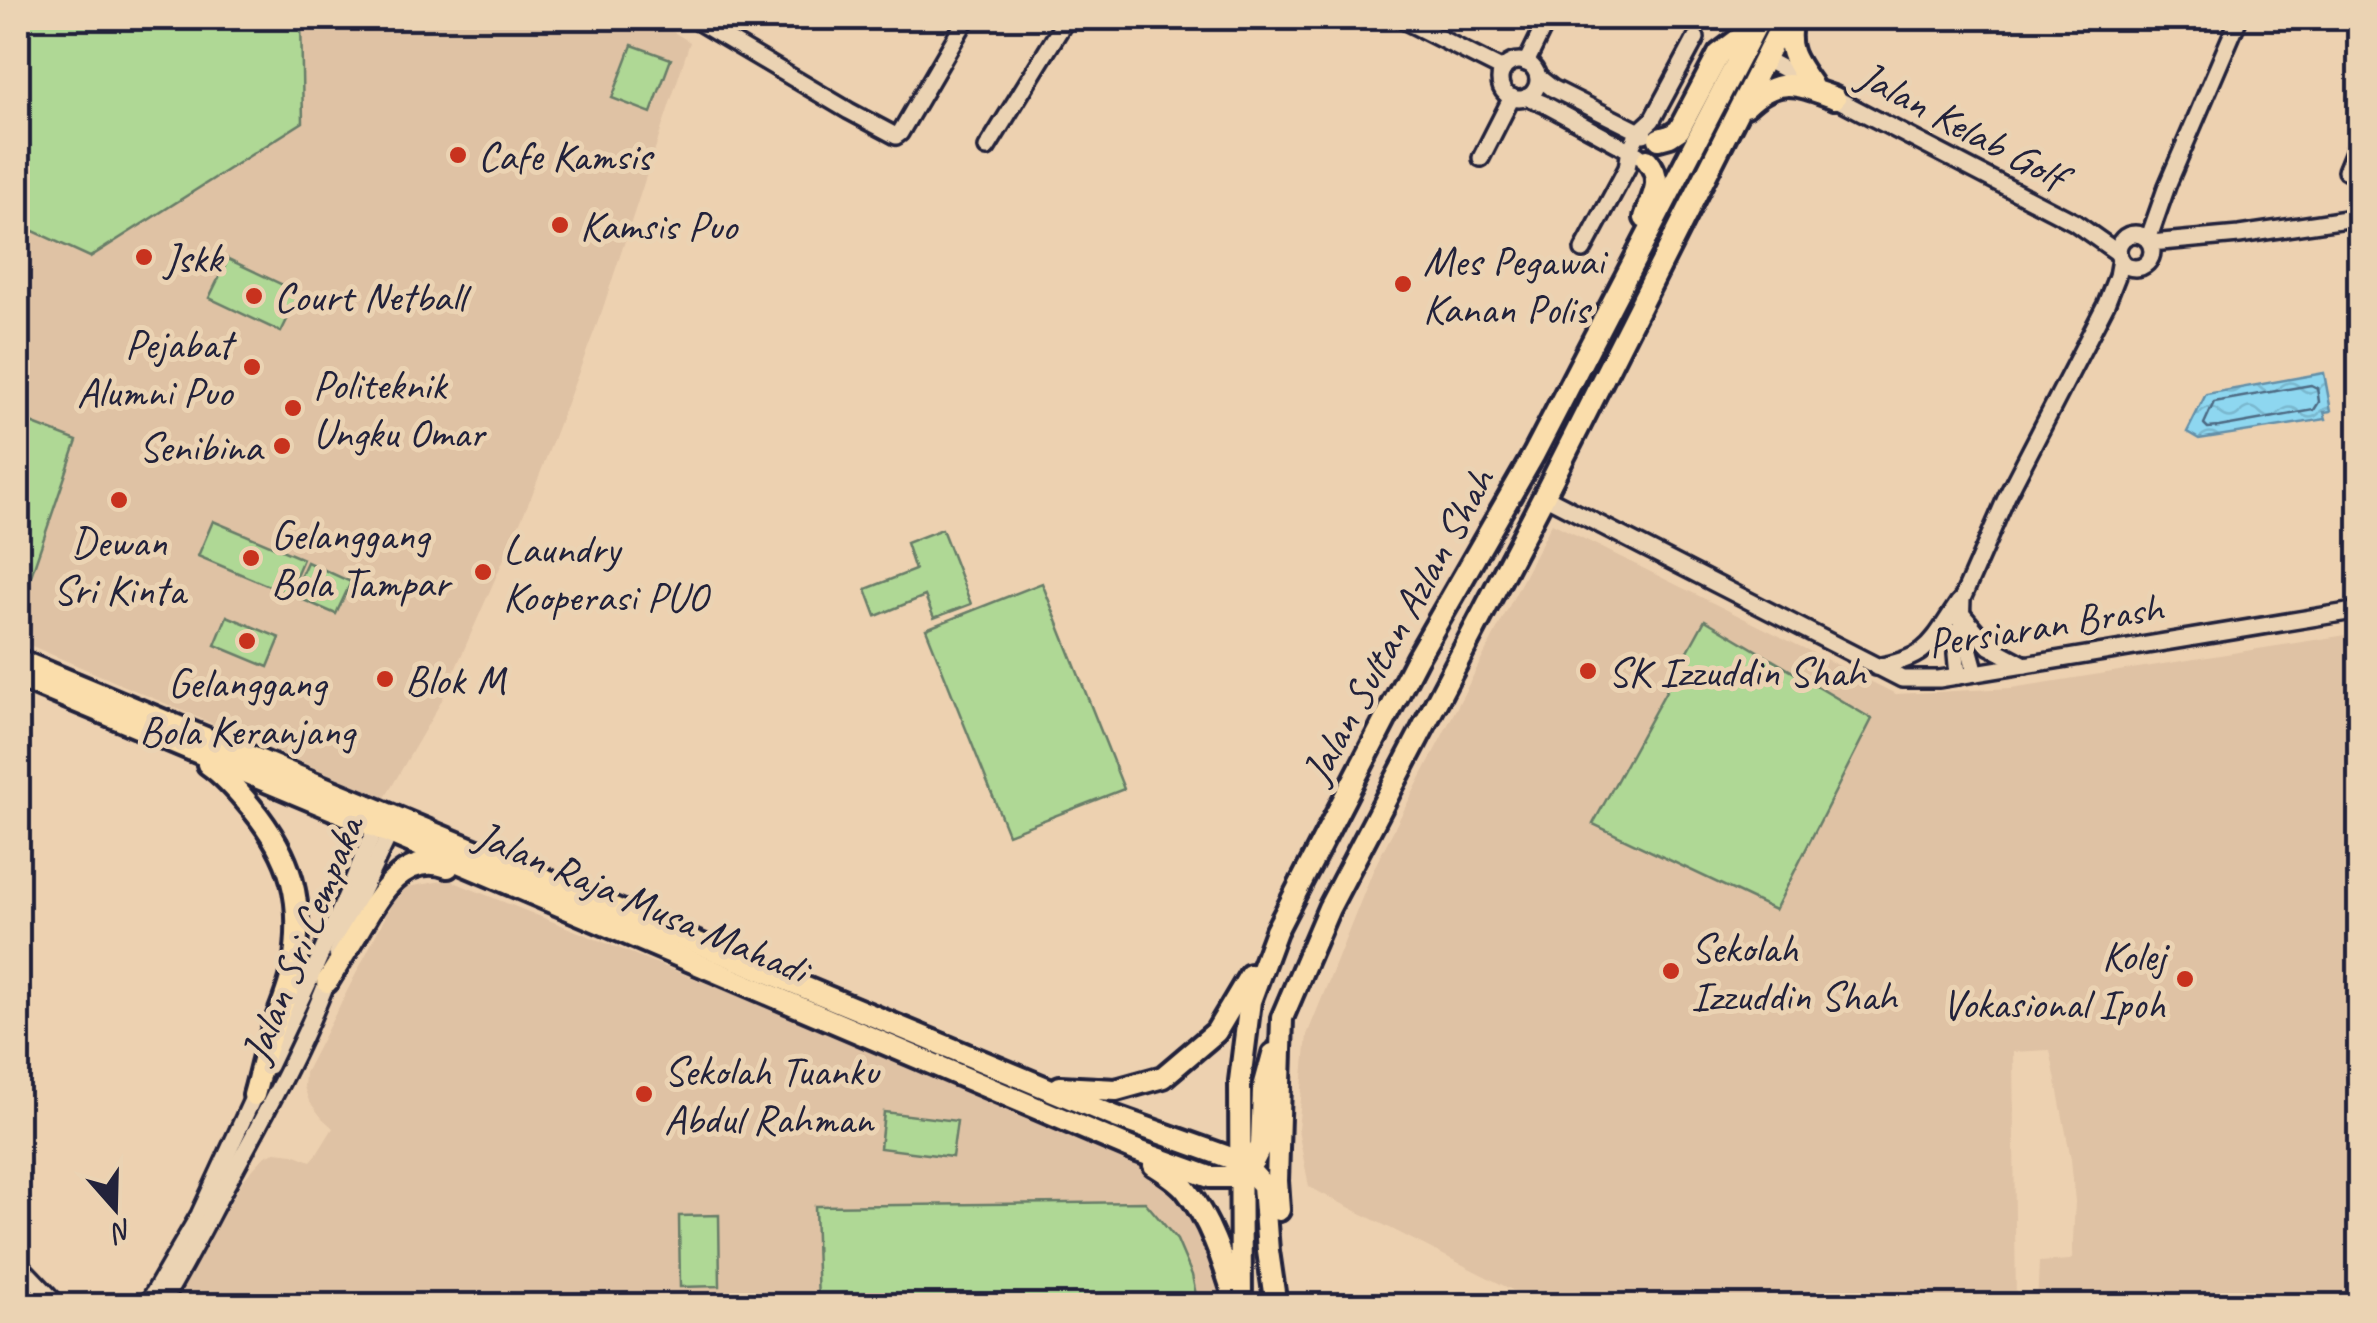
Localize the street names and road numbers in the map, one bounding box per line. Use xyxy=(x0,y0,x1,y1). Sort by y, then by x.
street label: Jalan Kelab Golf xyxy=(1847,48,2082,206)
street label: Jalan Sultan Azlan Shah xyxy=(1289,457,1508,794)
street label: Persiaran Brash xyxy=(1924,580,2169,670)
street label: Jalan Sri Cempaka xyxy=(228,806,377,1072)
street label: Jalan Raja Musa Mahadi xyxy=(466,808,820,998)

